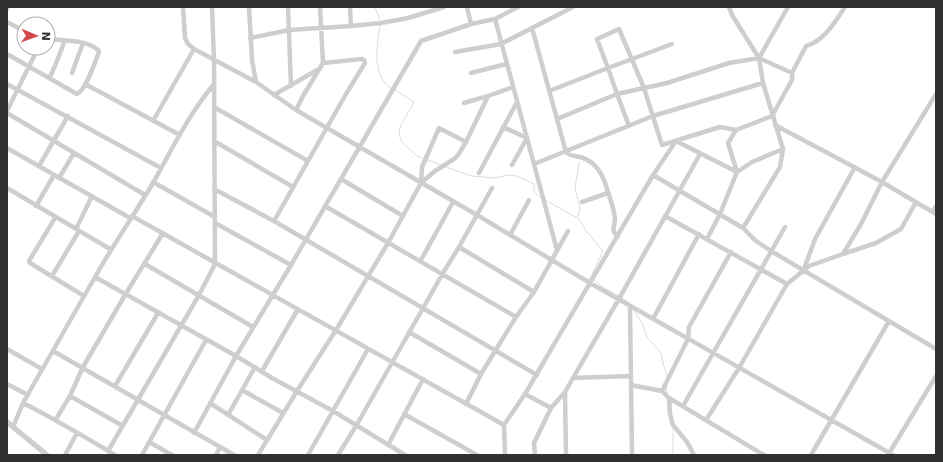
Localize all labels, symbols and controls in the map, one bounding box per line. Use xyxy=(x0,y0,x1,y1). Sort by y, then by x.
north arrow xyxy=(16,16,56,56)
text: N xyxy=(39,31,52,41)

